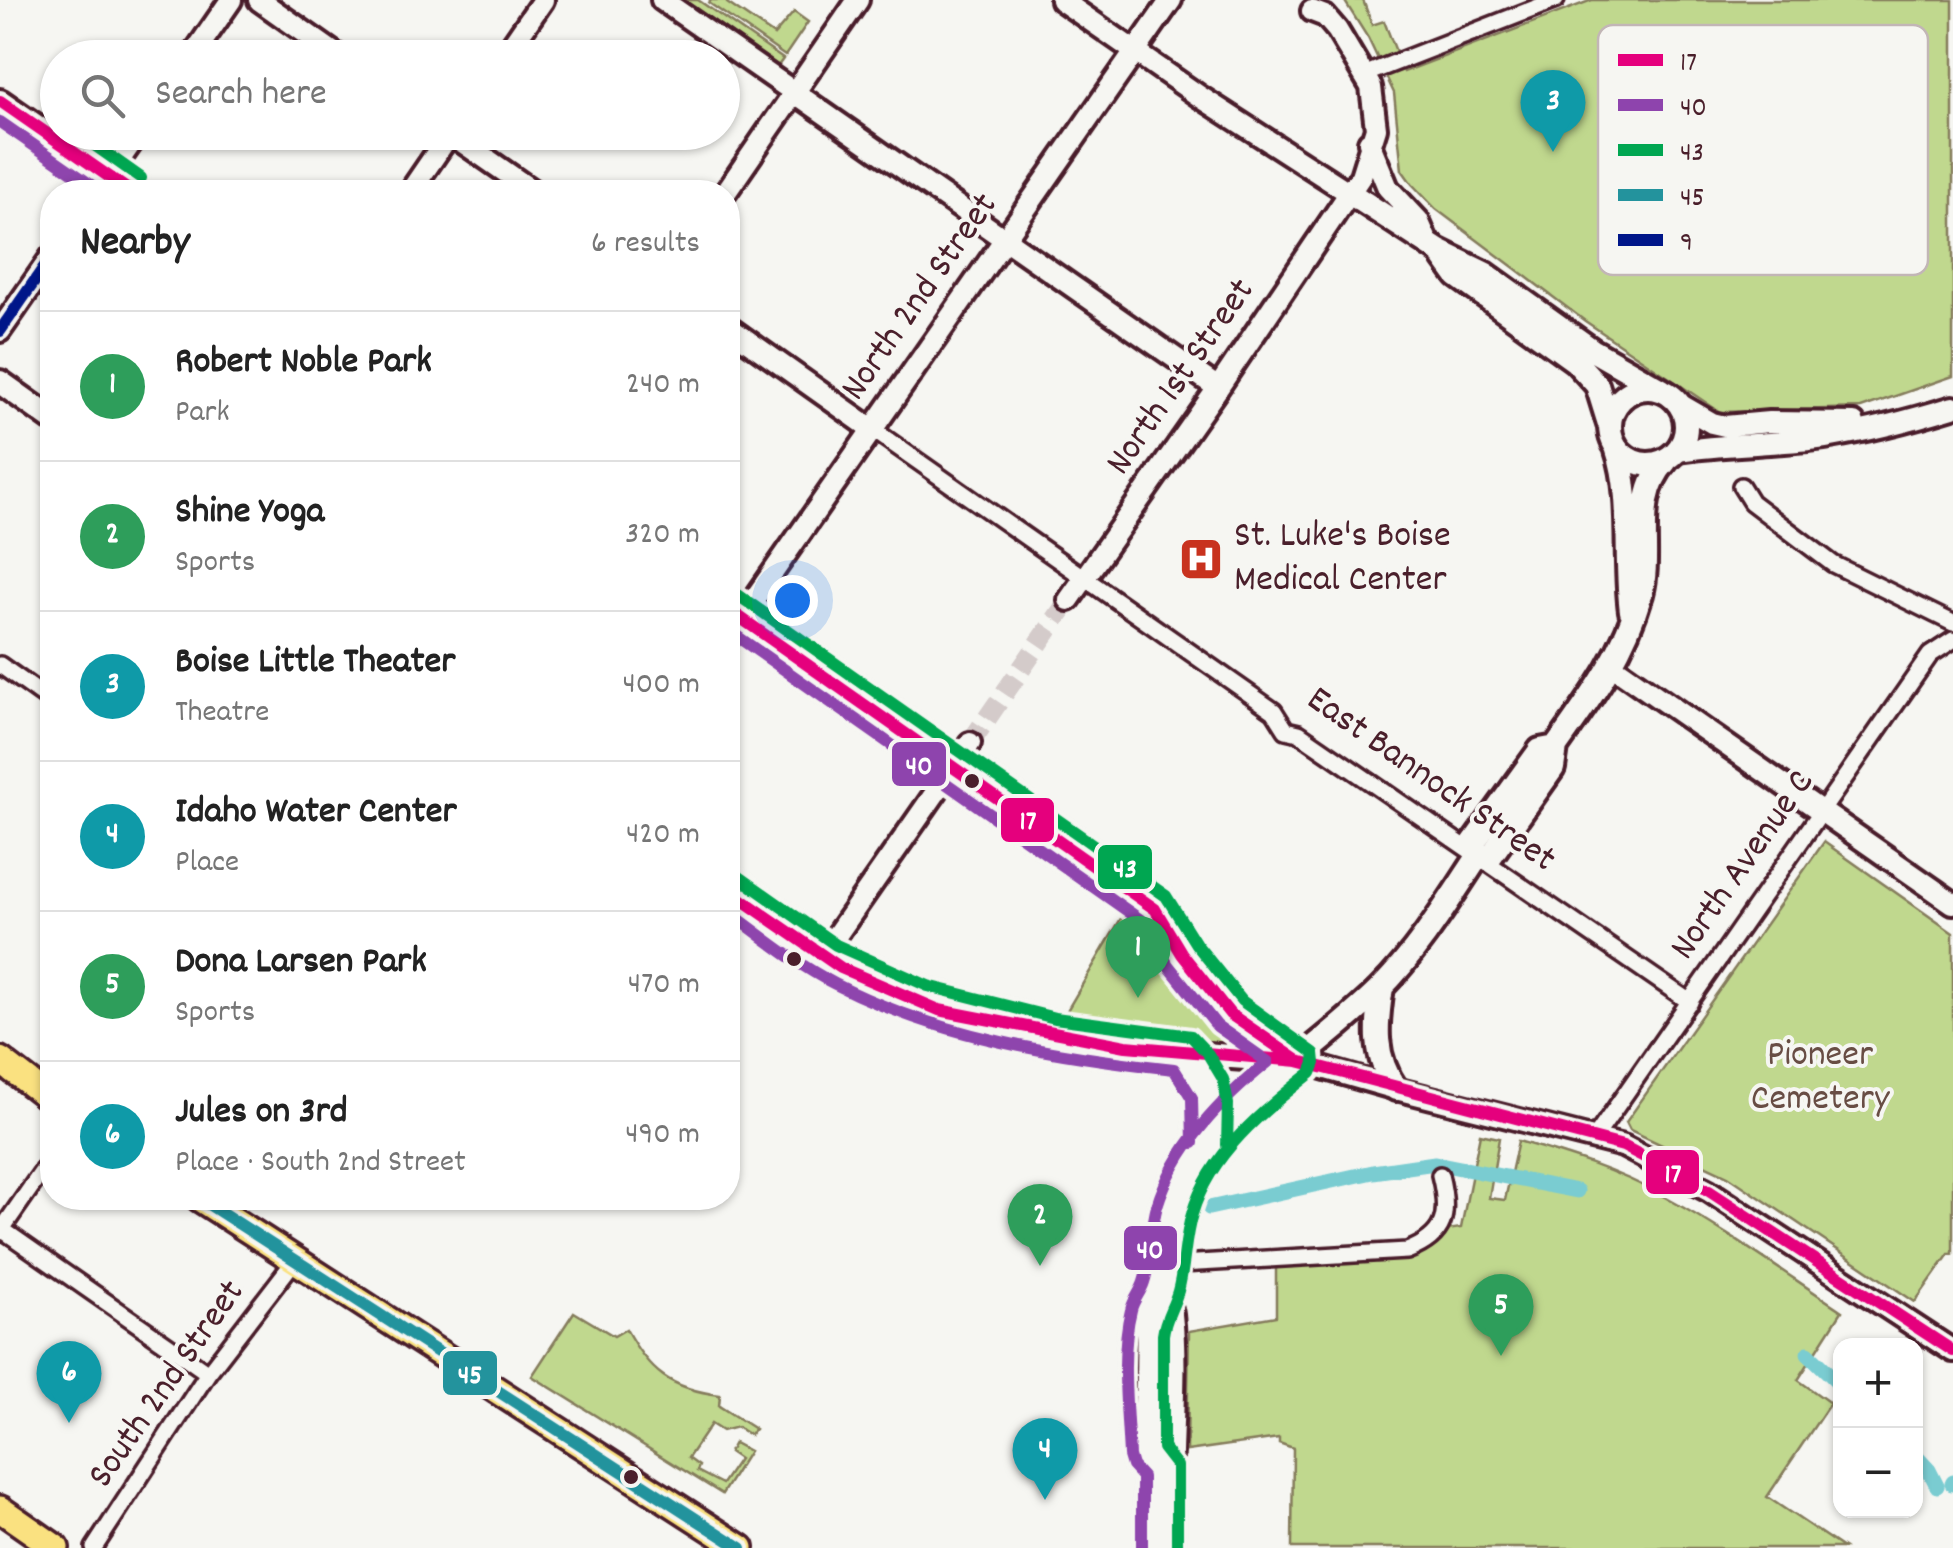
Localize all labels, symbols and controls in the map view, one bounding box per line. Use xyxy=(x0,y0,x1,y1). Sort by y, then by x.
legend xyxy=(1598,25,1928,275)
search box xyxy=(40,40,740,150)
text: 17 xyxy=(1680,45,1697,85)
icon: search xyxy=(75,68,130,123)
text: Search here xyxy=(155,68,327,123)
pin: 3 xyxy=(1520,70,1586,152)
text: 40 xyxy=(1680,90,1707,130)
text: 43 xyxy=(1680,135,1704,175)
text: 45 xyxy=(1680,180,1705,220)
street label: North 2nd Street xyxy=(829,183,1013,413)
text: Nearby xyxy=(80,215,190,275)
text: 6 results xyxy=(591,222,700,268)
text: 9 xyxy=(1680,225,1693,265)
street label: North 1st Street xyxy=(1094,268,1270,488)
text: Robert Noble Park xyxy=(175,336,432,391)
text: 1 xyxy=(109,363,116,409)
text: 240 m xyxy=(626,363,700,409)
text: Park xyxy=(175,391,230,437)
text: Shine Yoga xyxy=(175,486,324,541)
place label: St. Luke's Boise Medical Center xyxy=(1234,510,1451,609)
text: 2 xyxy=(106,513,119,559)
text: 320 m xyxy=(625,513,700,559)
hospital icon: St. Luke's Boise Medical Center xyxy=(1178,536,1224,582)
text: Sports xyxy=(175,541,255,587)
your location xyxy=(767,575,818,626)
text: Boise Little Theater xyxy=(175,636,455,691)
text: 3 xyxy=(105,663,120,709)
text: 400 m xyxy=(623,663,700,709)
street label: East Bannock Street xyxy=(1294,674,1566,888)
text: Theatre xyxy=(175,691,269,737)
line badge: 40 xyxy=(890,740,948,788)
text: 40 xyxy=(906,749,932,789)
street label: North Avenue C xyxy=(1658,760,1830,972)
unlabelled marker xyxy=(962,771,982,791)
text: Idaho Water Center xyxy=(175,786,457,841)
line badge: 17 xyxy=(999,796,1056,844)
text: 17 xyxy=(1020,804,1037,844)
text: 4 xyxy=(106,813,119,859)
text: 420 m xyxy=(626,813,700,859)
text: Place xyxy=(175,841,239,887)
line badge: 43 xyxy=(1096,843,1154,891)
text: 43 xyxy=(1113,852,1137,892)
pin: 1 xyxy=(1106,916,1170,998)
text: Dona Larsen Park xyxy=(175,936,427,991)
unlabelled marker xyxy=(784,949,804,969)
text: 5 xyxy=(105,963,120,1009)
text: 470 m xyxy=(628,963,700,1009)
text: Sports xyxy=(175,991,255,1037)
park label: Pioneer Cemetery xyxy=(1751,1029,1890,1128)
text: Jules on 3rd xyxy=(175,1086,348,1141)
text: 6 xyxy=(105,1113,120,1159)
text: 490 m xyxy=(625,1113,700,1159)
text: Place · South 2nd Street xyxy=(175,1141,466,1187)
line badge: 17 xyxy=(1644,1148,1701,1196)
text: 17 xyxy=(1665,1157,1682,1197)
pin: 2 xyxy=(1008,1184,1072,1266)
line badge: 40 xyxy=(1122,1224,1179,1272)
text: 40 xyxy=(1137,1233,1163,1273)
street label: South 2nd Street xyxy=(76,1270,260,1500)
pin: 5 xyxy=(1468,1274,1534,1356)
map controls xyxy=(1833,1338,1923,1518)
button: + xyxy=(1833,1338,1923,1428)
pin: 6 xyxy=(36,1340,102,1423)
line badge: 45 xyxy=(441,1349,499,1397)
text: 45 xyxy=(458,1358,482,1398)
pin: 4 xyxy=(1012,1418,1078,1500)
button: − xyxy=(1833,1428,1923,1518)
unlabelled marker xyxy=(621,1467,641,1487)

